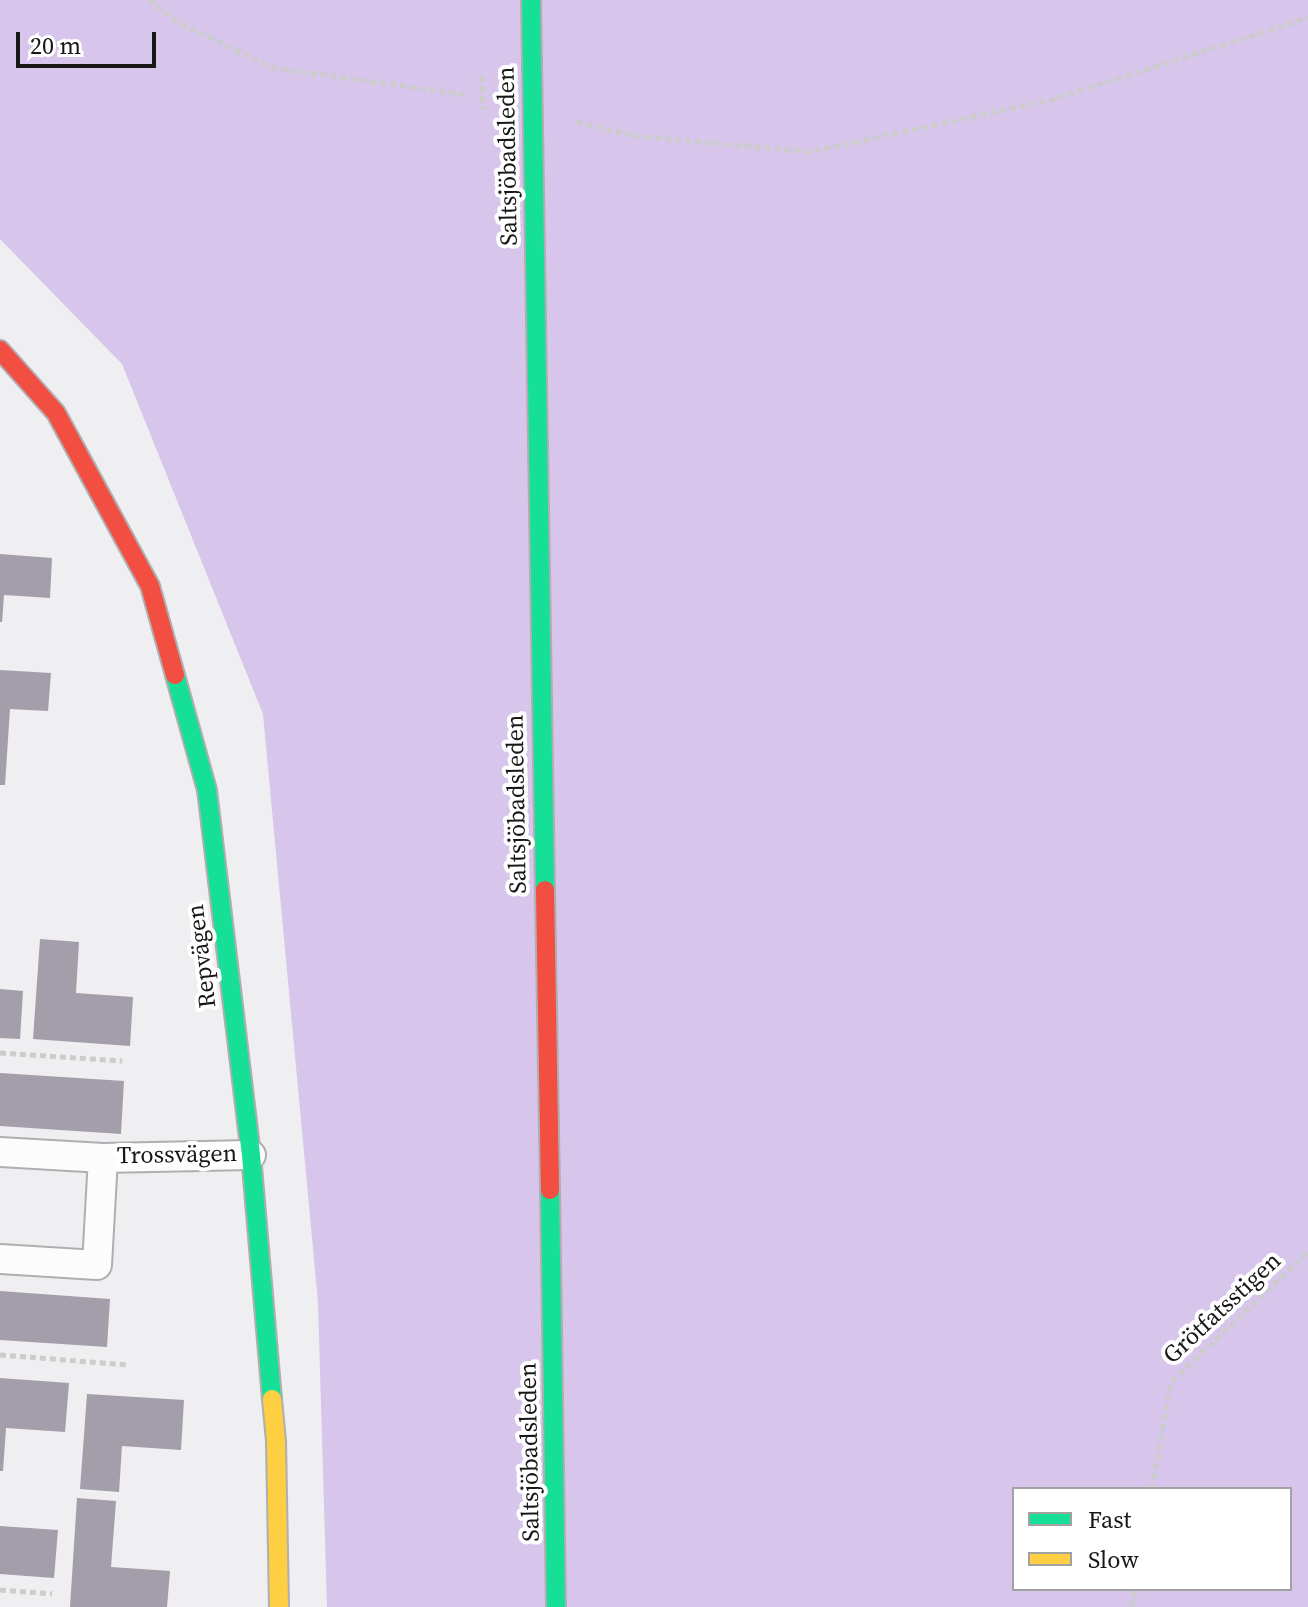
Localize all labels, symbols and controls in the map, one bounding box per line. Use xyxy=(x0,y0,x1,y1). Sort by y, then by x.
scale bar xyxy=(20,16,160,66)
text: 20 m xyxy=(30,29,81,62)
street label: Saltsjöbadsleden xyxy=(493,66,525,246)
street label: Saltsjöbadsleden xyxy=(502,714,534,894)
street label: Repvägen xyxy=(182,903,224,1009)
street label: Trossvägen xyxy=(117,1141,237,1171)
street label: Grötfatsstigen xyxy=(1158,1247,1288,1371)
street label: Saltsjöbadsleden xyxy=(515,1362,547,1542)
legend xyxy=(1012,1487,1292,1591)
text: Fast xyxy=(1088,1503,1131,1536)
text: Slow xyxy=(1088,1543,1139,1576)

